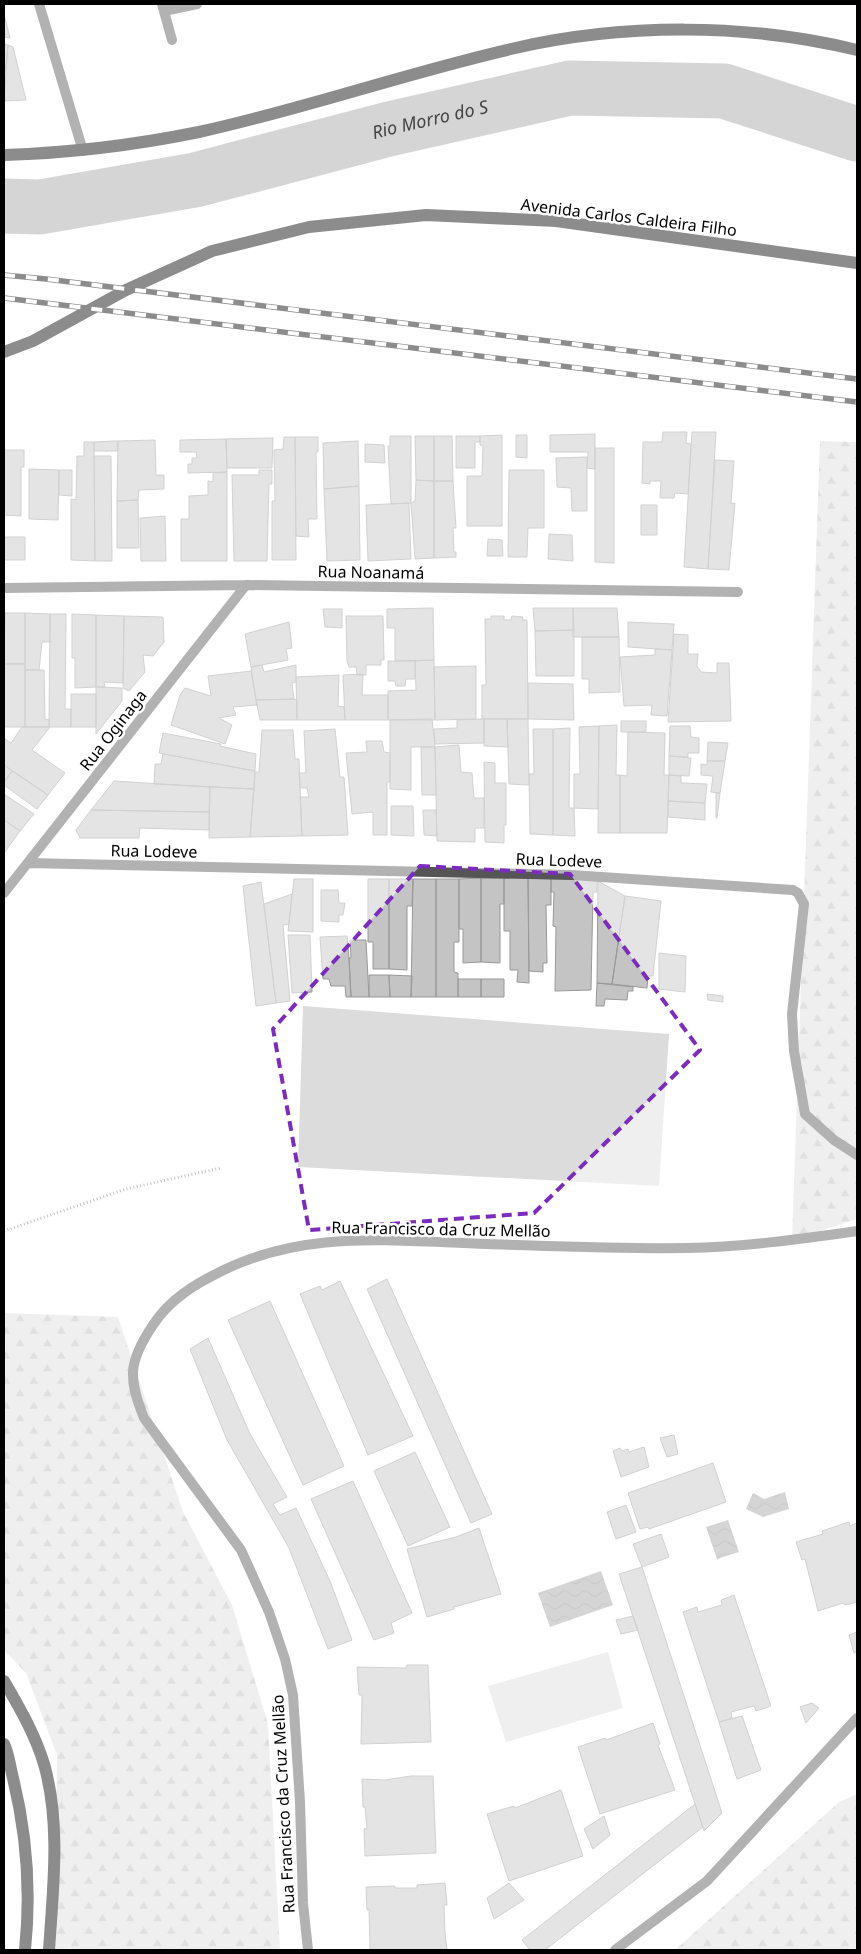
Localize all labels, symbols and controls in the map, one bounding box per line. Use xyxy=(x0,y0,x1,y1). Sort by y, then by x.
water label: Rio Morro do S xyxy=(369,94,491,144)
street label: Avenida Carlos Caldeira Filho xyxy=(520,193,738,241)
street label: Rua Noanamá xyxy=(318,560,424,584)
street label: Rua Oginaga xyxy=(74,685,152,775)
street label: Rua Lodeve xyxy=(110,839,198,863)
street label: Rua Lodeve xyxy=(515,847,603,873)
street label: Rua Francisco da Cruz Mellão xyxy=(331,1216,551,1242)
street label: Rua Francisco da Cruz Mellão xyxy=(266,1694,300,1914)

